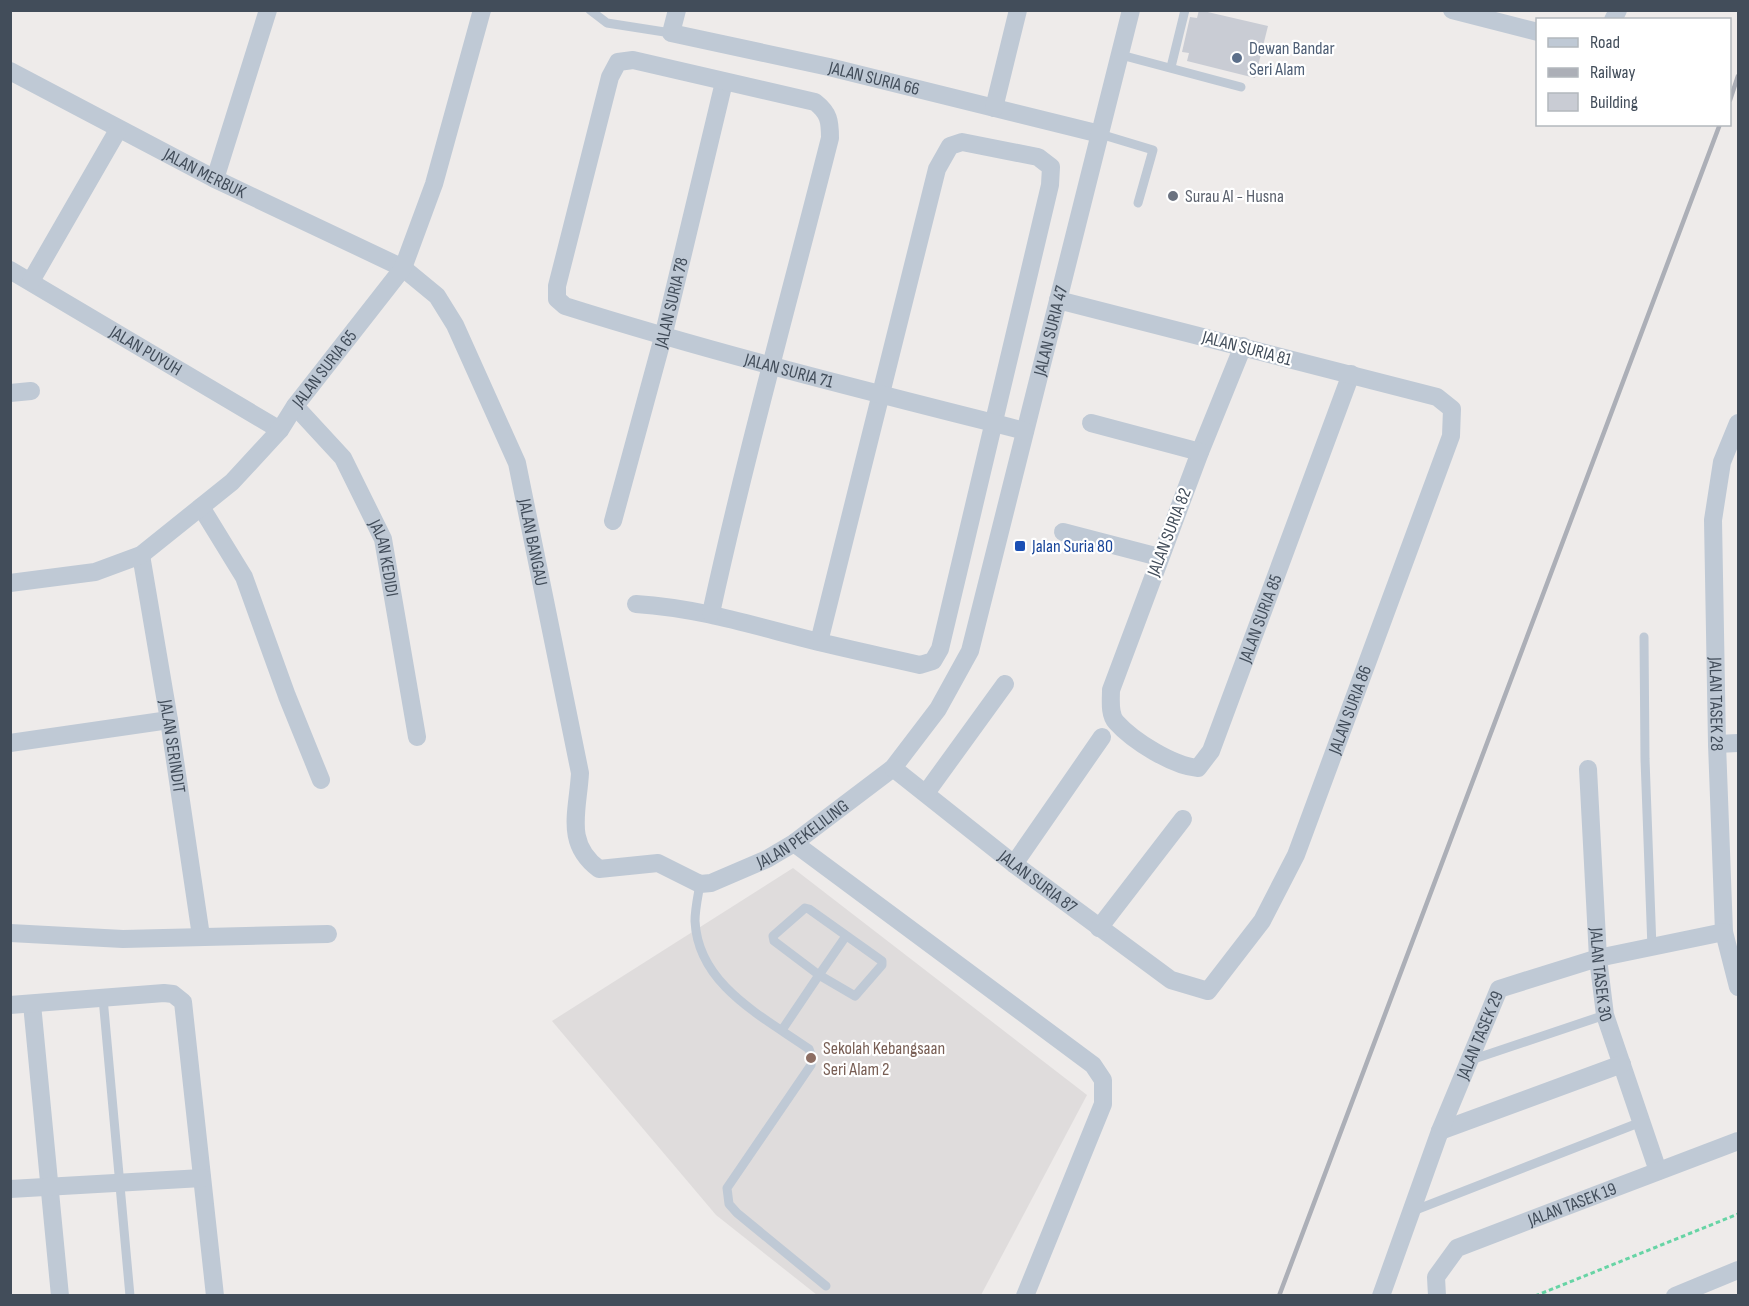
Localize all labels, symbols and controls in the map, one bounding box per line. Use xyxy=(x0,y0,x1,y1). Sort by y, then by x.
legend xyxy=(1536,18,1731,126)
text: Road xyxy=(1590,32,1620,53)
place label: Dewan Bandar Seri Alam xyxy=(1249,38,1335,80)
marker: Dewan Bandar Seri Alam xyxy=(1230,51,1244,65)
street label: JALAN SURIA 66 xyxy=(825,57,922,100)
text: Railway xyxy=(1590,62,1635,83)
text: Building xyxy=(1590,92,1638,113)
street label: JALAN MERBUK xyxy=(159,143,250,203)
place label: Surau Al - Husna xyxy=(1185,186,1284,207)
marker: Surau Al - Husna xyxy=(1166,189,1180,203)
street label: JALAN SURIA 78 xyxy=(650,255,693,351)
street label: JALAN SURIA 47 xyxy=(1029,283,1073,379)
street label: JALAN PUYUH xyxy=(105,321,186,380)
street label: JALAN SURIA 65 xyxy=(287,326,361,413)
street label: JALAN SURIA 81 xyxy=(1199,326,1294,371)
street label: JALAN SURIA 71 xyxy=(741,349,836,393)
street label: JALAN SURIA 82 xyxy=(1143,485,1196,580)
street label: JALAN BANGAU xyxy=(513,496,552,588)
street label: JALAN KEDIDI xyxy=(364,515,403,598)
place label: Jalan Suria 80 xyxy=(1031,536,1113,557)
marker: Jalan Suria 80 xyxy=(1013,539,1027,553)
street label: JALAN SURIA 85 xyxy=(1234,572,1287,666)
street label: JALAN TASEK 28 xyxy=(1704,656,1727,752)
street label: JALAN SURIA 86 xyxy=(1324,662,1376,758)
street label: JALAN SERINDIT xyxy=(155,697,190,795)
street label: JALAN PEKELILING xyxy=(753,795,853,874)
street label: JALAN SURIA 87 xyxy=(993,845,1081,918)
street label: JALAN TASEK 30 xyxy=(1585,926,1617,1025)
street label: JALAN TASEK 29 xyxy=(1452,988,1508,1084)
place label: Sekolah Kebangsaan Seri Alam 2 xyxy=(823,1038,945,1080)
marker: Sekolah Kebangsaan Seri Alam 2 xyxy=(804,1051,818,1065)
street label: JALAN TASEK 19 xyxy=(1524,1178,1619,1231)

